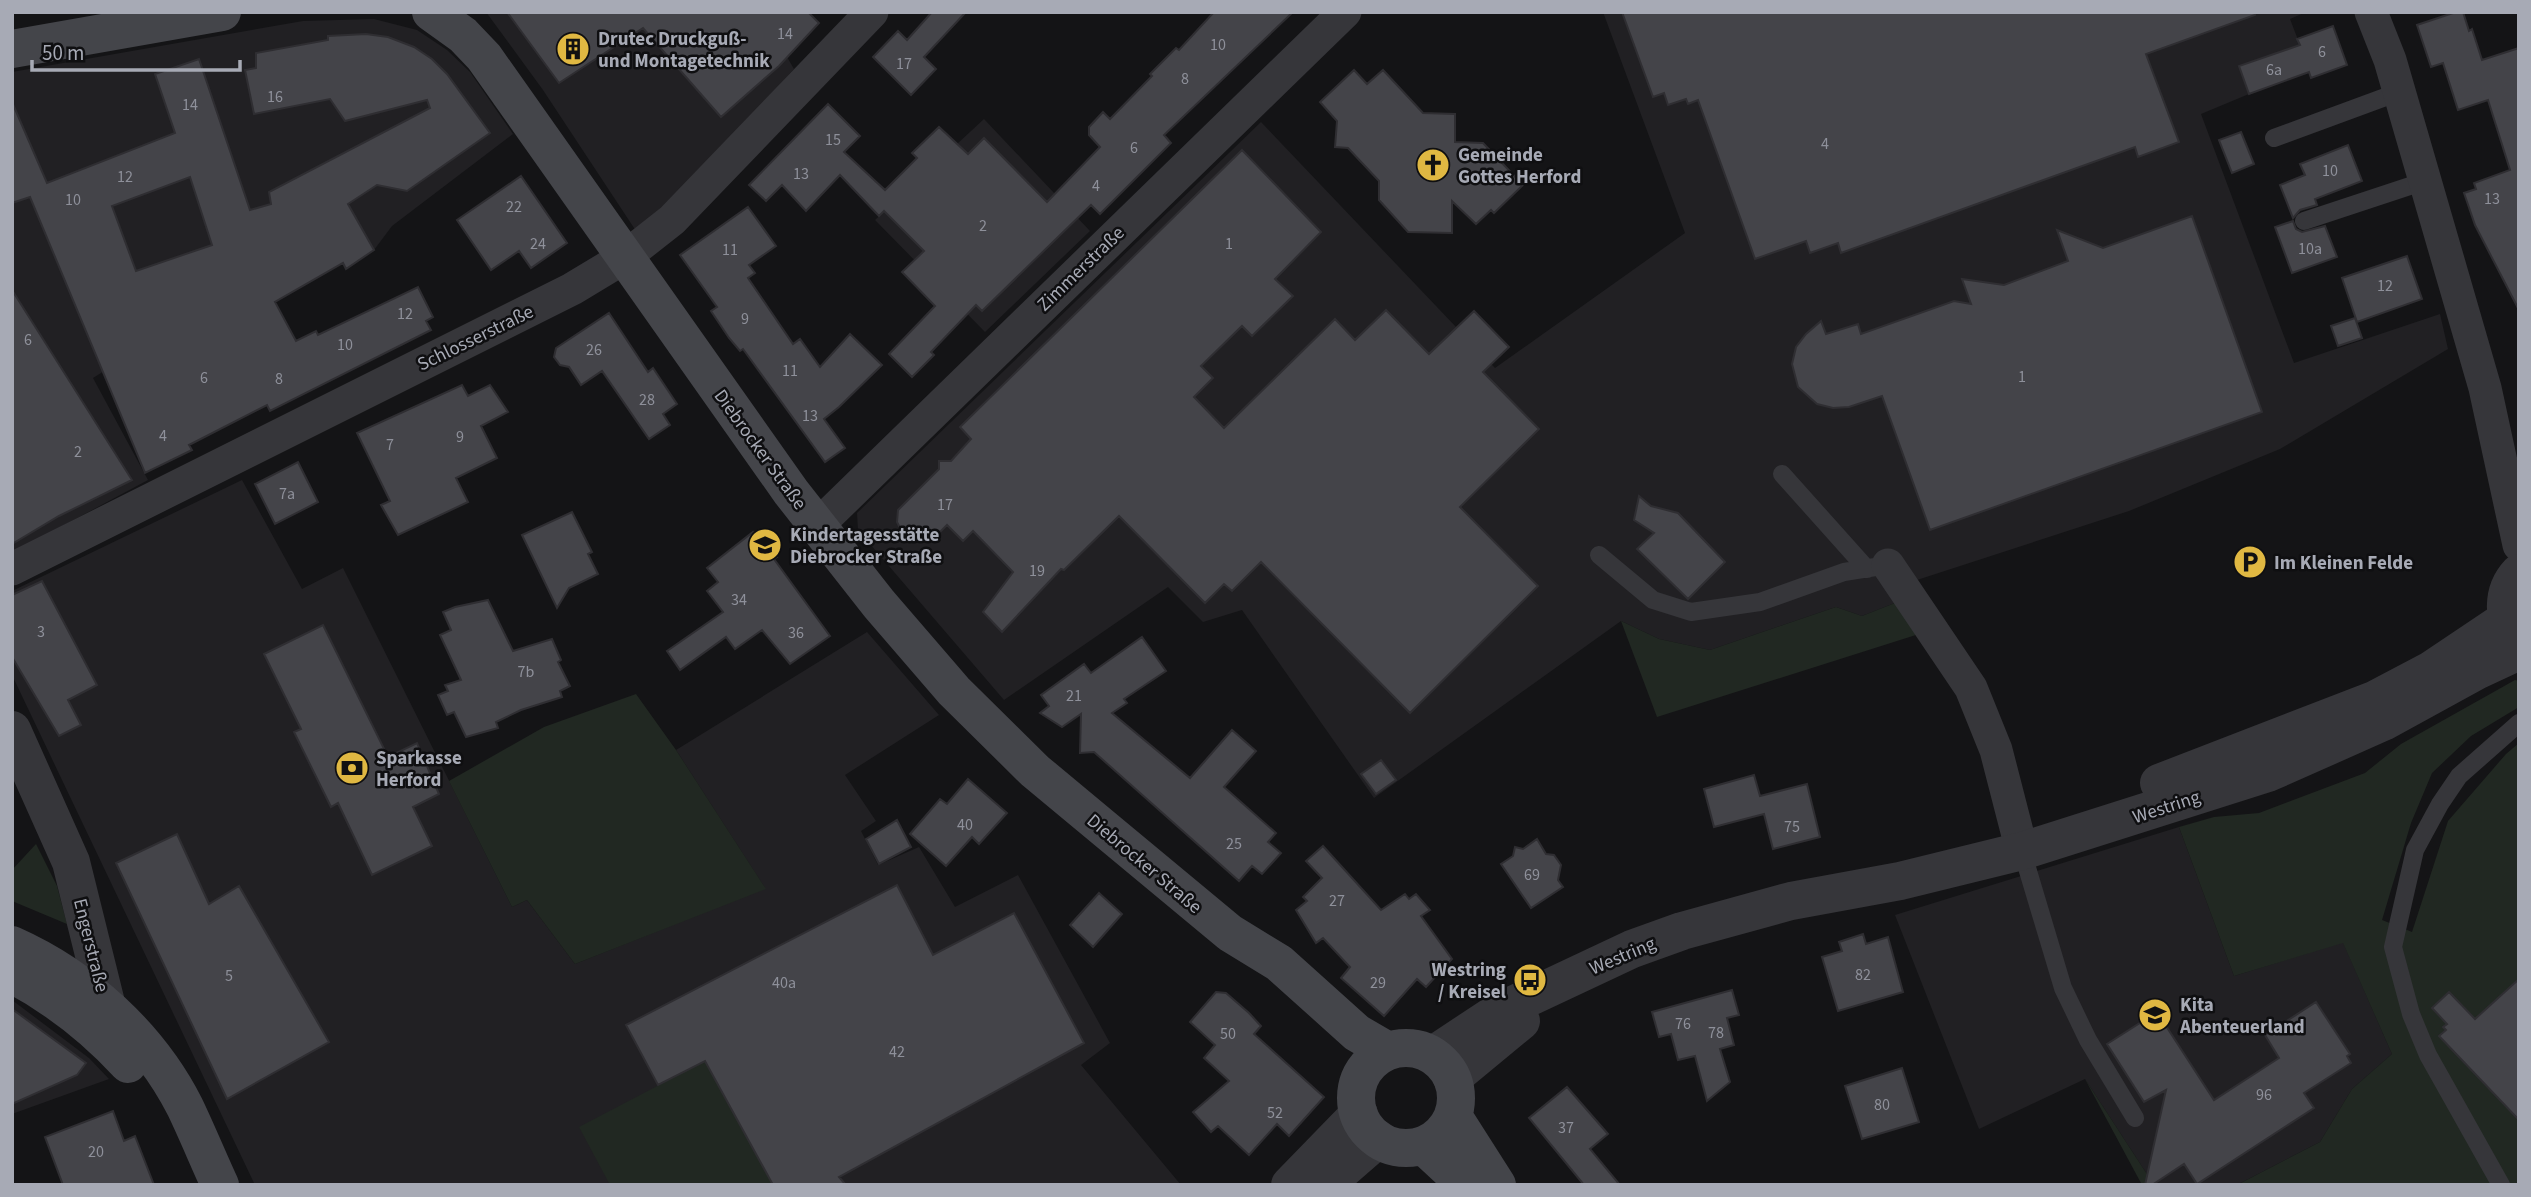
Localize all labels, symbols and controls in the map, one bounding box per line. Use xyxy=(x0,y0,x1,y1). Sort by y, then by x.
house number: 14 xyxy=(777,23,793,45)
place label: Drutec Druckguß- und Montagetechnik xyxy=(598,26,770,75)
scale bar xyxy=(32,28,240,72)
building icon: Drutec Druckguß- und Montagetechnik xyxy=(554,30,592,68)
house number: 10 xyxy=(1210,34,1226,56)
text: 50 m xyxy=(42,38,84,68)
house number: 6 xyxy=(2318,41,2326,63)
house number: 17 xyxy=(896,53,912,75)
house number: 6a xyxy=(2266,59,2282,81)
house number: 8 xyxy=(1181,68,1189,90)
house number: 16 xyxy=(267,86,283,108)
house number: 14 xyxy=(182,94,198,116)
house number: 15 xyxy=(825,129,841,151)
house number: 4 xyxy=(1821,133,1829,155)
house number: 6 xyxy=(1130,137,1138,159)
place label: Gemeinde Gottes Herford xyxy=(1458,142,1581,191)
church icon: Gemeinde Gottes Herford xyxy=(1414,146,1452,184)
house number: 10 xyxy=(2322,160,2338,182)
house number: 13 xyxy=(793,163,809,185)
house number: 12 xyxy=(117,166,133,188)
house number: 4 xyxy=(1092,175,1100,197)
house number: 13 xyxy=(2484,188,2500,210)
house number: 10 xyxy=(65,189,81,211)
house number: 22 xyxy=(506,196,522,218)
house number: 2 xyxy=(979,215,987,237)
street label: Zimmerstraße xyxy=(1031,220,1131,318)
house number: 24 xyxy=(530,233,546,255)
house number: 1 xyxy=(1225,233,1233,255)
house number: 10a xyxy=(2298,238,2322,260)
house number: 11 xyxy=(722,239,738,261)
house number: 12 xyxy=(2377,275,2393,297)
street label: Schlosserstraße xyxy=(413,299,538,378)
house number: 12 xyxy=(397,303,413,325)
house number: 9 xyxy=(741,308,749,330)
house number: 6 xyxy=(24,329,32,351)
house number: 10 xyxy=(337,334,353,356)
house number: 26 xyxy=(586,339,602,361)
house number: 11 xyxy=(782,360,798,382)
house number: 1 xyxy=(2018,366,2026,388)
house number: 6 xyxy=(200,367,208,389)
house number: 8 xyxy=(275,368,283,390)
street label: Diebrocker Straße xyxy=(707,384,813,516)
house number: 28 xyxy=(639,389,655,411)
house number: 13 xyxy=(802,405,818,427)
house number: 4 xyxy=(159,425,167,447)
house number: 9 xyxy=(456,426,464,448)
house number: 7 xyxy=(386,434,394,456)
house number: 2 xyxy=(74,441,82,463)
house number: 7a xyxy=(279,483,295,505)
house number: 17 xyxy=(937,494,953,516)
place label: Kindertagesstätte Diebrocker Straße xyxy=(790,522,942,571)
school or university icon: Kindertagesstätte Diebrocker Straße xyxy=(746,526,784,564)
parking icon: Im Kleinen Felde xyxy=(2231,543,2269,581)
place label: Im Kleinen Felde xyxy=(2274,550,2413,577)
house number: 19 xyxy=(1029,560,1045,582)
house number: 34 xyxy=(731,589,747,611)
house number: 3 xyxy=(37,621,45,643)
house number: 36 xyxy=(788,622,804,644)
house number: 7b xyxy=(518,661,535,683)
house number: 21 xyxy=(1066,685,1082,707)
place label: Sparkasse Herford xyxy=(376,745,462,794)
bank icon: Sparkasse Herford xyxy=(333,749,371,787)
street label: Westring xyxy=(2129,784,2204,831)
street label: Diebrocker Straße xyxy=(1081,808,1207,920)
house number: 40 xyxy=(957,814,973,836)
house number: 75 xyxy=(1784,816,1800,838)
house number: 25 xyxy=(1226,833,1242,855)
house number: 69 xyxy=(1524,864,1540,886)
house number: 27 xyxy=(1329,890,1345,912)
street label: Engerstraße xyxy=(66,896,115,995)
street label: Westring xyxy=(1585,930,1660,982)
place label: Westring / Kreisel xyxy=(1432,957,1507,1006)
bus stop icon: Westring / Kreisel xyxy=(1511,961,1549,999)
house number: 82 xyxy=(1855,964,1871,986)
house number: 5 xyxy=(225,965,233,987)
house number: 40a xyxy=(772,972,796,994)
house number: 29 xyxy=(1370,972,1386,994)
place label: Kita Abenteuerland xyxy=(2179,992,2305,1041)
school or university icon: Kita Abenteuerland xyxy=(2136,996,2174,1034)
house number: 76 xyxy=(1675,1013,1691,1035)
house number: 78 xyxy=(1708,1022,1724,1044)
house number: 50 xyxy=(1220,1023,1236,1045)
house number: 42 xyxy=(889,1041,905,1063)
house number: 96 xyxy=(2256,1084,2272,1106)
house number: 80 xyxy=(1874,1094,1890,1116)
house number: 52 xyxy=(1267,1102,1283,1124)
house number: 37 xyxy=(1558,1117,1574,1139)
house number: 20 xyxy=(88,1141,104,1163)

